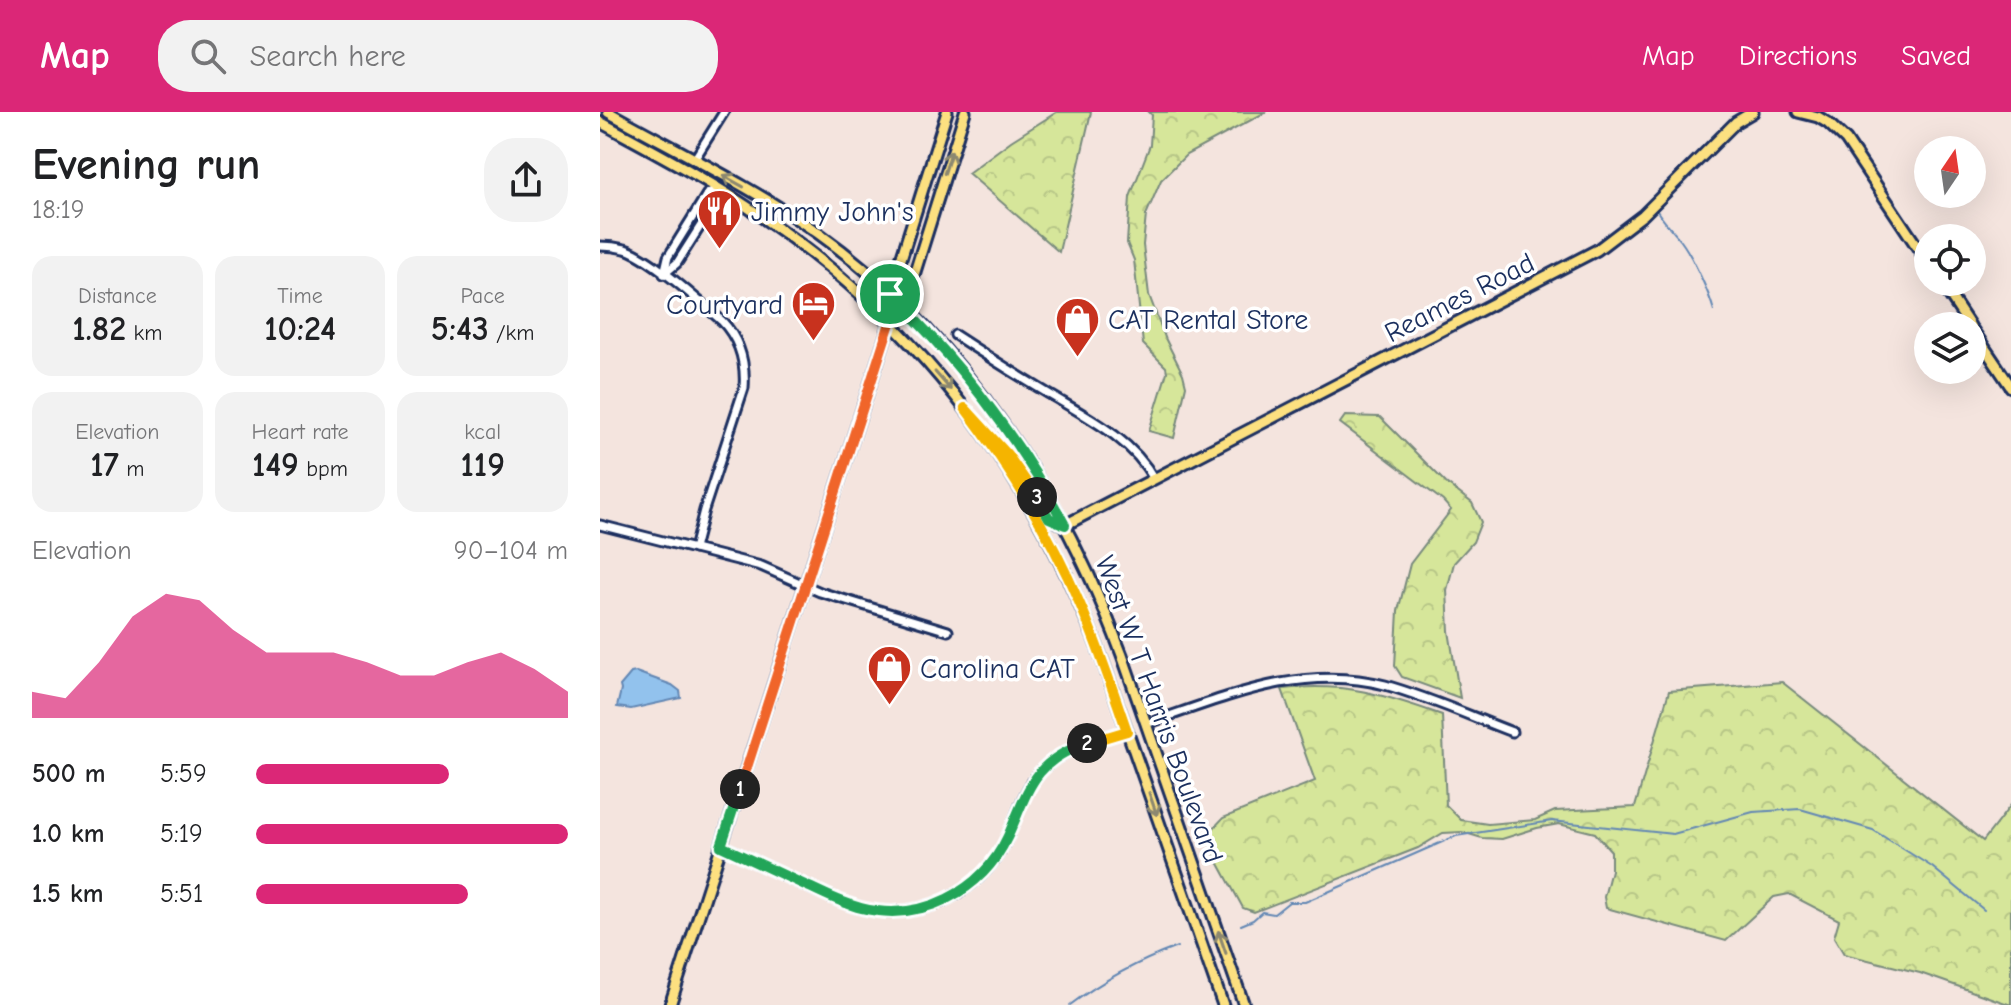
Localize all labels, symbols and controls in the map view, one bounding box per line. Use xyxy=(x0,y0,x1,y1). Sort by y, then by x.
search box xyxy=(158,20,718,92)
text: Map xyxy=(40,34,110,78)
icon: search xyxy=(186,34,230,78)
text: Search here xyxy=(250,39,406,74)
text: Map xyxy=(1642,40,1695,72)
text: Directions xyxy=(1739,40,1857,72)
text: Saved xyxy=(1901,40,1971,72)
north arrow xyxy=(1914,136,1986,208)
map controls xyxy=(1914,136,1986,384)
button: share xyxy=(484,138,568,222)
text: Evening run xyxy=(32,139,260,190)
one-way arrow xyxy=(942,150,957,175)
one-way arrow xyxy=(721,173,745,189)
restaurant icon: Jimmy John's xyxy=(696,187,744,250)
text: 18:19 xyxy=(32,195,85,225)
place label: Jimmy John's xyxy=(751,196,914,228)
button: locate xyxy=(1914,224,1986,296)
street label: Reames Road xyxy=(1379,247,1540,349)
pin xyxy=(856,260,924,328)
icon: arrive xyxy=(868,272,912,316)
hotel icon: Courtyard xyxy=(790,280,838,343)
text: Distance xyxy=(78,283,157,309)
text: Time xyxy=(277,283,323,309)
text: Pace xyxy=(460,283,505,309)
place label: Courtyard xyxy=(666,289,783,321)
shop icon: CAT Rental Store xyxy=(1053,295,1101,358)
place label: CAT Rental Store xyxy=(1108,304,1308,336)
text: 1.82 xyxy=(72,309,126,349)
text: 10:24 xyxy=(264,309,336,349)
text: 5:43 xyxy=(431,309,489,349)
button: layers xyxy=(1914,312,1986,384)
text: km xyxy=(126,320,162,346)
text: /km xyxy=(489,320,534,346)
one-way arrow xyxy=(933,370,951,390)
text: Elevation xyxy=(75,419,159,445)
text: Heart rate xyxy=(251,419,348,445)
text: kcal xyxy=(464,419,501,445)
text: 17 xyxy=(90,445,119,485)
text: 149 xyxy=(252,445,299,485)
text: 119 xyxy=(460,445,505,485)
text: m xyxy=(119,456,144,482)
text: bpm xyxy=(299,456,348,482)
pin: 3 xyxy=(1017,477,1057,517)
text: 3 xyxy=(1032,484,1042,510)
text: Elevation xyxy=(32,536,132,566)
text: 90–104 m xyxy=(454,536,568,566)
street label: West W T Harris Boulevard xyxy=(1089,551,1230,867)
shop icon: Carolina CAT xyxy=(865,644,913,707)
place label: Carolina CAT xyxy=(920,653,1075,685)
pin: 2 xyxy=(1067,723,1107,763)
text: 2 xyxy=(1082,730,1092,756)
text: 500 m xyxy=(32,759,106,789)
text: 5:59 xyxy=(160,759,207,789)
pin: 1 xyxy=(720,769,760,809)
text: 1 xyxy=(736,776,744,802)
one-way arrow xyxy=(1146,791,1161,816)
text: 1.0 km xyxy=(32,819,104,849)
text: 5:19 xyxy=(160,819,203,849)
text: 1.5 km xyxy=(32,879,103,909)
text: 5:51 xyxy=(160,879,203,909)
one-way arrow xyxy=(1214,930,1229,955)

